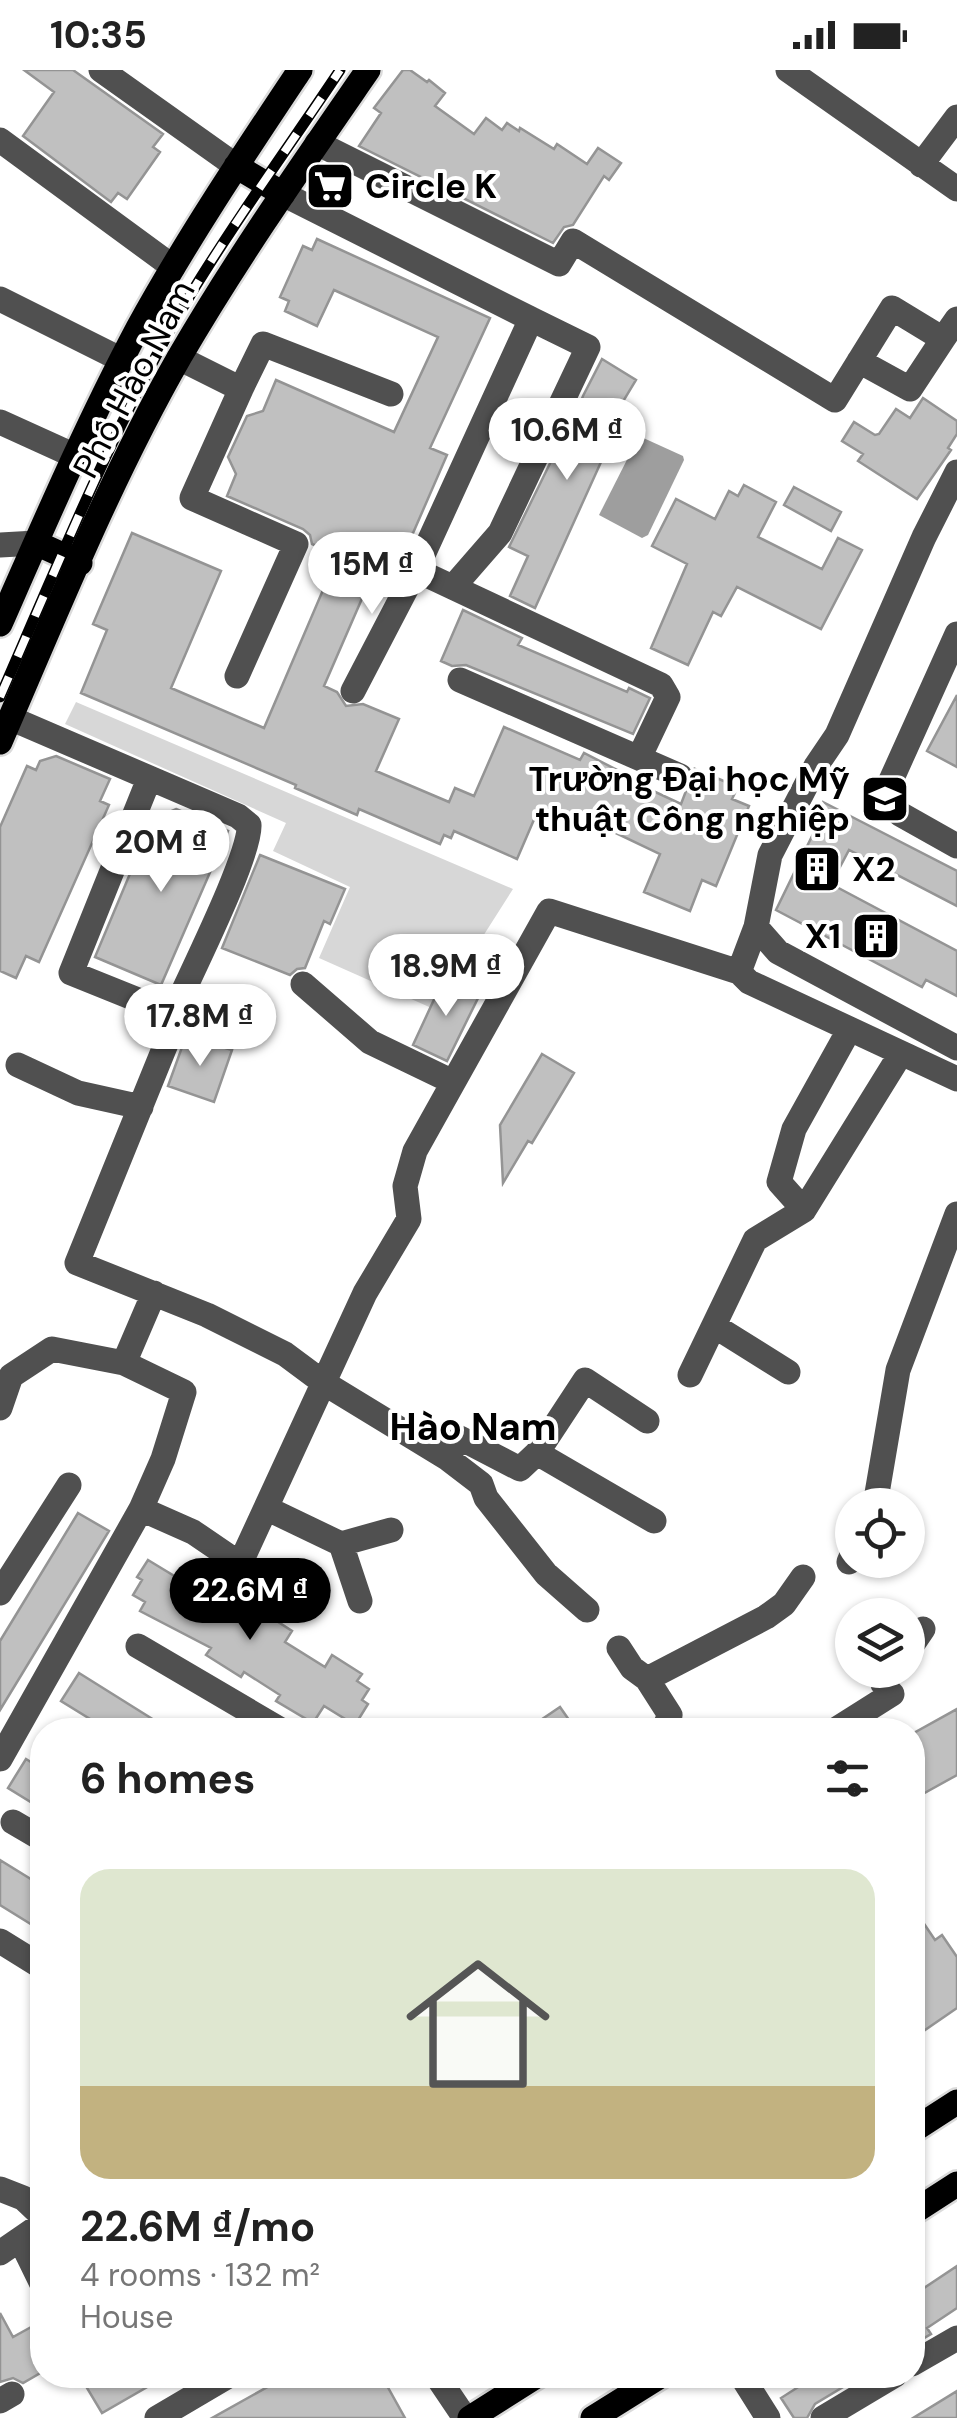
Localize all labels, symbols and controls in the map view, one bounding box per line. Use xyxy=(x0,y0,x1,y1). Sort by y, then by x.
text: 10:35 xyxy=(50,10,147,60)
supermarket icon: Circle K xyxy=(304,160,356,212)
place label: Circle K xyxy=(365,163,497,209)
street label: Phố Hào Nam xyxy=(63,272,205,486)
pin: 10.6M ₫ xyxy=(475,398,659,483)
text: 10.6M ₫ xyxy=(511,409,623,451)
pin: 15M ₫ xyxy=(302,532,442,617)
text: 15M ₫ xyxy=(330,543,414,585)
place label: Trường Đại học Mỹ thuật Công nghiệp xyxy=(528,756,850,842)
school or university icon: Trường Đại học Mỹ thuật Công nghiệp xyxy=(859,773,911,825)
pin: 20M ₫ xyxy=(91,810,231,895)
text: 20M ₫ xyxy=(114,821,208,863)
building icon: X2 xyxy=(791,843,843,895)
place label: X2 xyxy=(852,846,896,892)
building icon: X1 xyxy=(850,910,902,962)
place label: X1 xyxy=(805,913,841,959)
pin: 18.9M ₫ xyxy=(354,934,538,1019)
text: 18.9M ₫ xyxy=(390,945,502,987)
pin: 17.8M ₫ xyxy=(108,984,292,1069)
text: 17.8M ₫ xyxy=(146,995,254,1037)
district label: Hào Nam xyxy=(389,1402,557,1452)
map controls xyxy=(835,1488,925,1688)
button: locate xyxy=(835,1488,925,1578)
pin: 22.6M ₫ xyxy=(158,1558,342,1643)
text: 22.6M ₫ xyxy=(192,1569,308,1611)
button: layers xyxy=(835,1598,925,1688)
text: 6 homes xyxy=(80,1751,255,1806)
icon: filters xyxy=(820,1751,875,1806)
icon: home xyxy=(388,1934,568,2114)
text: 22.6M ₫/mo xyxy=(80,2199,315,2254)
text: 4 rooms · 132 m² xyxy=(80,2254,320,2296)
text: House xyxy=(80,2296,173,2338)

